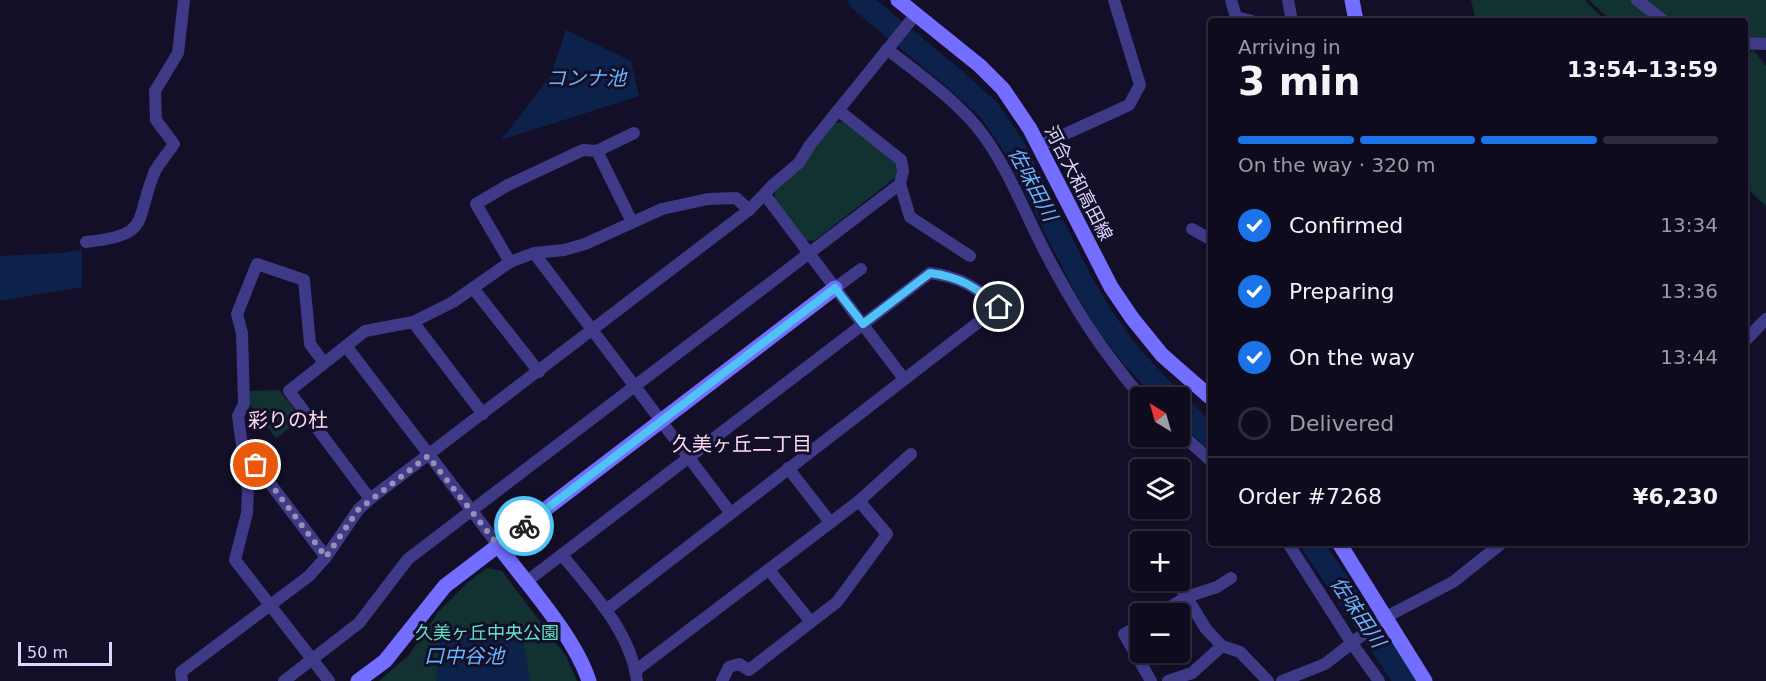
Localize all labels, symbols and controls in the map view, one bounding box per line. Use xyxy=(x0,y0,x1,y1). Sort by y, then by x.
text: Arriving in xyxy=(1238,35,1341,59)
text: 13:54–13:59 xyxy=(1567,57,1718,82)
text: 3 min xyxy=(1238,59,1360,104)
water label: コンナ池 xyxy=(546,66,628,90)
street label: 河合大和高田線 xyxy=(1041,122,1117,244)
water label: 佐味田川 xyxy=(1004,143,1063,227)
text: On the way · 320 m xyxy=(1238,153,1436,177)
icon: check xyxy=(1238,209,1271,242)
text: Confirmed xyxy=(1289,213,1403,238)
text: 13:34 xyxy=(1660,213,1718,237)
icon: check xyxy=(1238,275,1271,308)
text: Preparing xyxy=(1289,279,1395,304)
text: 13:36 xyxy=(1660,279,1718,303)
pin xyxy=(973,281,1024,332)
icon: home xyxy=(982,290,1015,323)
icon: check xyxy=(1238,341,1271,374)
text: On the way xyxy=(1289,345,1415,370)
text: 13:44 xyxy=(1660,345,1718,369)
north arrow xyxy=(1130,387,1190,447)
map controls xyxy=(1130,387,1190,663)
district label: 彩りの杜 xyxy=(248,408,328,432)
text: Delivered xyxy=(1289,411,1394,436)
district label: 久美ヶ丘二丁目 xyxy=(672,432,812,456)
pin xyxy=(230,439,281,490)
icon: bag xyxy=(239,448,272,481)
button: layers xyxy=(1130,459,1190,519)
text: Order #7268 xyxy=(1238,484,1382,509)
text: ¥6,230 xyxy=(1633,484,1718,509)
courier xyxy=(494,496,554,556)
icon: bike xyxy=(508,510,541,543)
button: + xyxy=(1130,531,1190,591)
water label: 佐味田川 xyxy=(1326,572,1391,654)
button: − xyxy=(1130,603,1190,663)
park label: 久美ヶ丘中央公園 xyxy=(415,622,559,643)
scale bar xyxy=(18,639,112,666)
text: 50 m xyxy=(27,643,68,662)
water label: 口中谷池 xyxy=(424,644,506,668)

